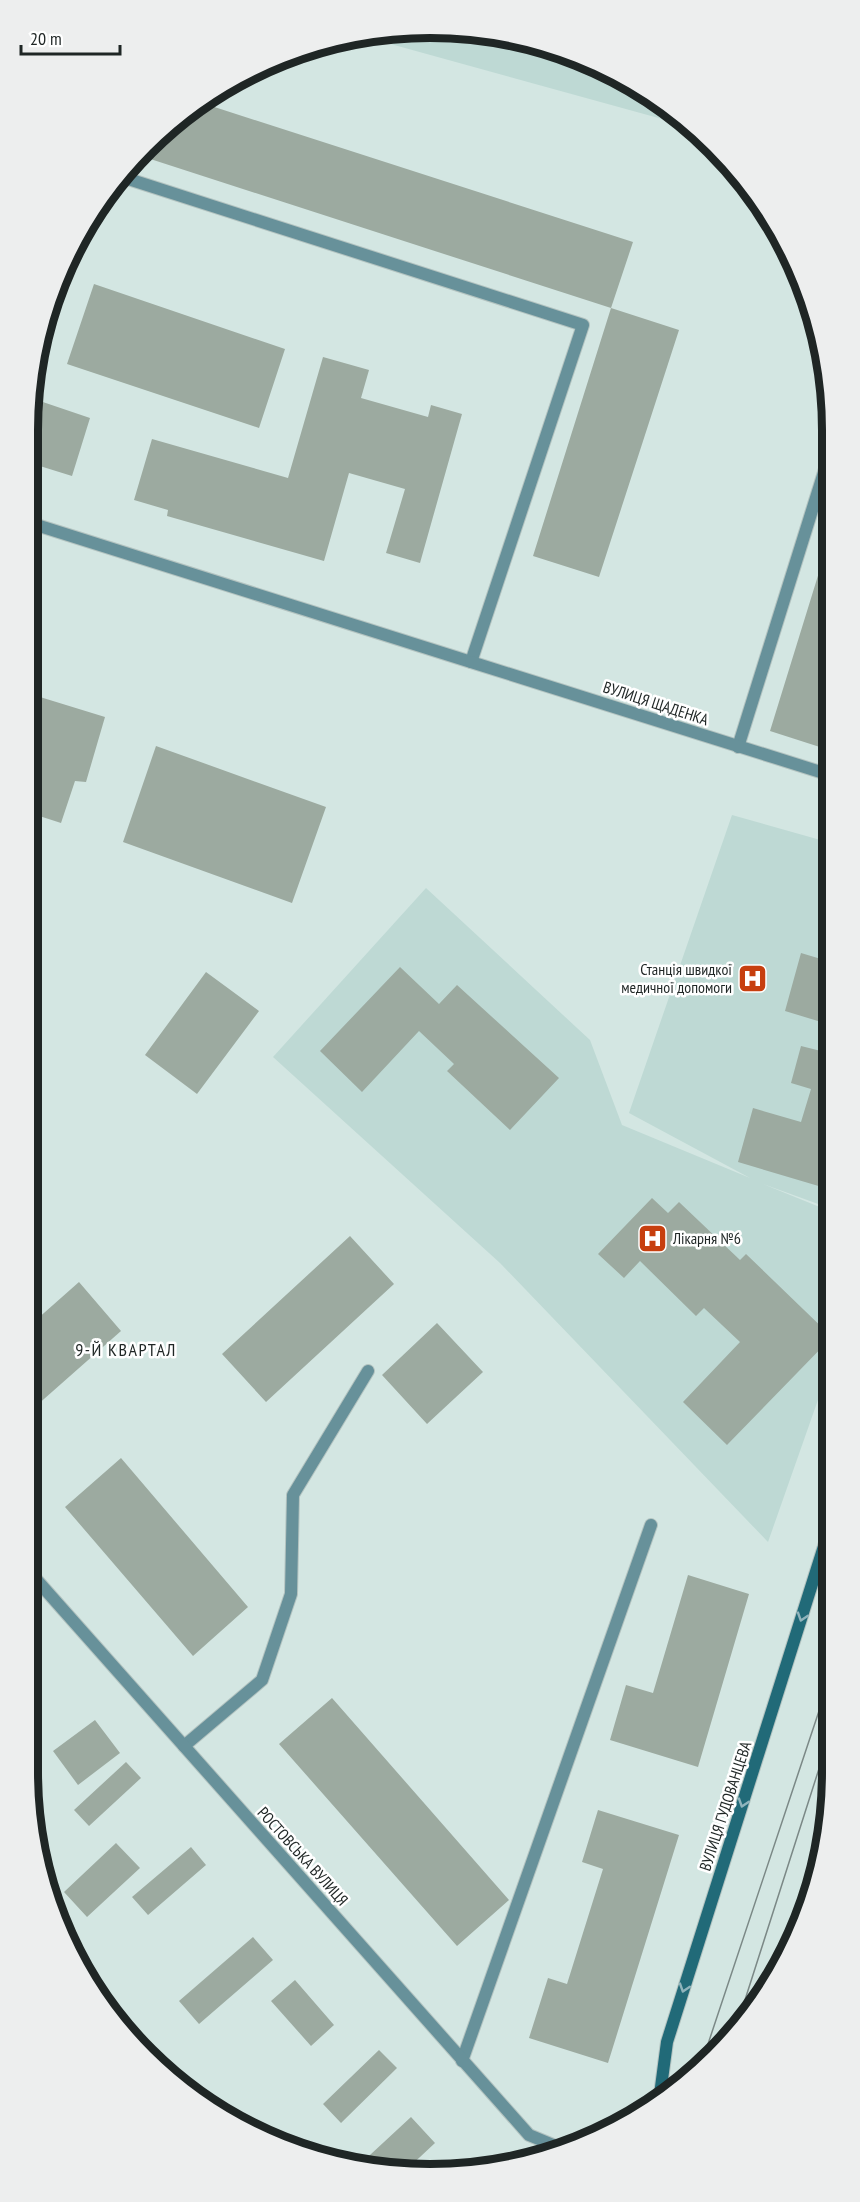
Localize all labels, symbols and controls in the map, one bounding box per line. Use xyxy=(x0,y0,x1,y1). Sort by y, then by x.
scale bar xyxy=(21,18,120,56)
text: 20 m xyxy=(30,27,62,50)
street label: ВУЛИЦЯ ЩАДЕНКА xyxy=(601,677,712,730)
place label: Станція швидкої медичної допомоги xyxy=(621,959,732,997)
hospital icon: Станція швидкої медичної допомоги xyxy=(737,962,769,994)
hospital icon: Лікарня №6 xyxy=(636,1222,668,1254)
place label: Лікарня №6 xyxy=(672,1228,741,1248)
district label: 9-Й КВАРТАЛ xyxy=(75,1338,177,1361)
one-way arrow xyxy=(797,1611,809,1622)
street label: ВУЛИЦЯ ГУДОВАНЦЕВА xyxy=(695,1738,756,1873)
one-way arrow xyxy=(738,1797,750,1808)
street label: РОСТОВСЬКА ВУЛИЦЯ xyxy=(253,1803,353,1909)
one-way arrow xyxy=(679,1982,691,1993)

